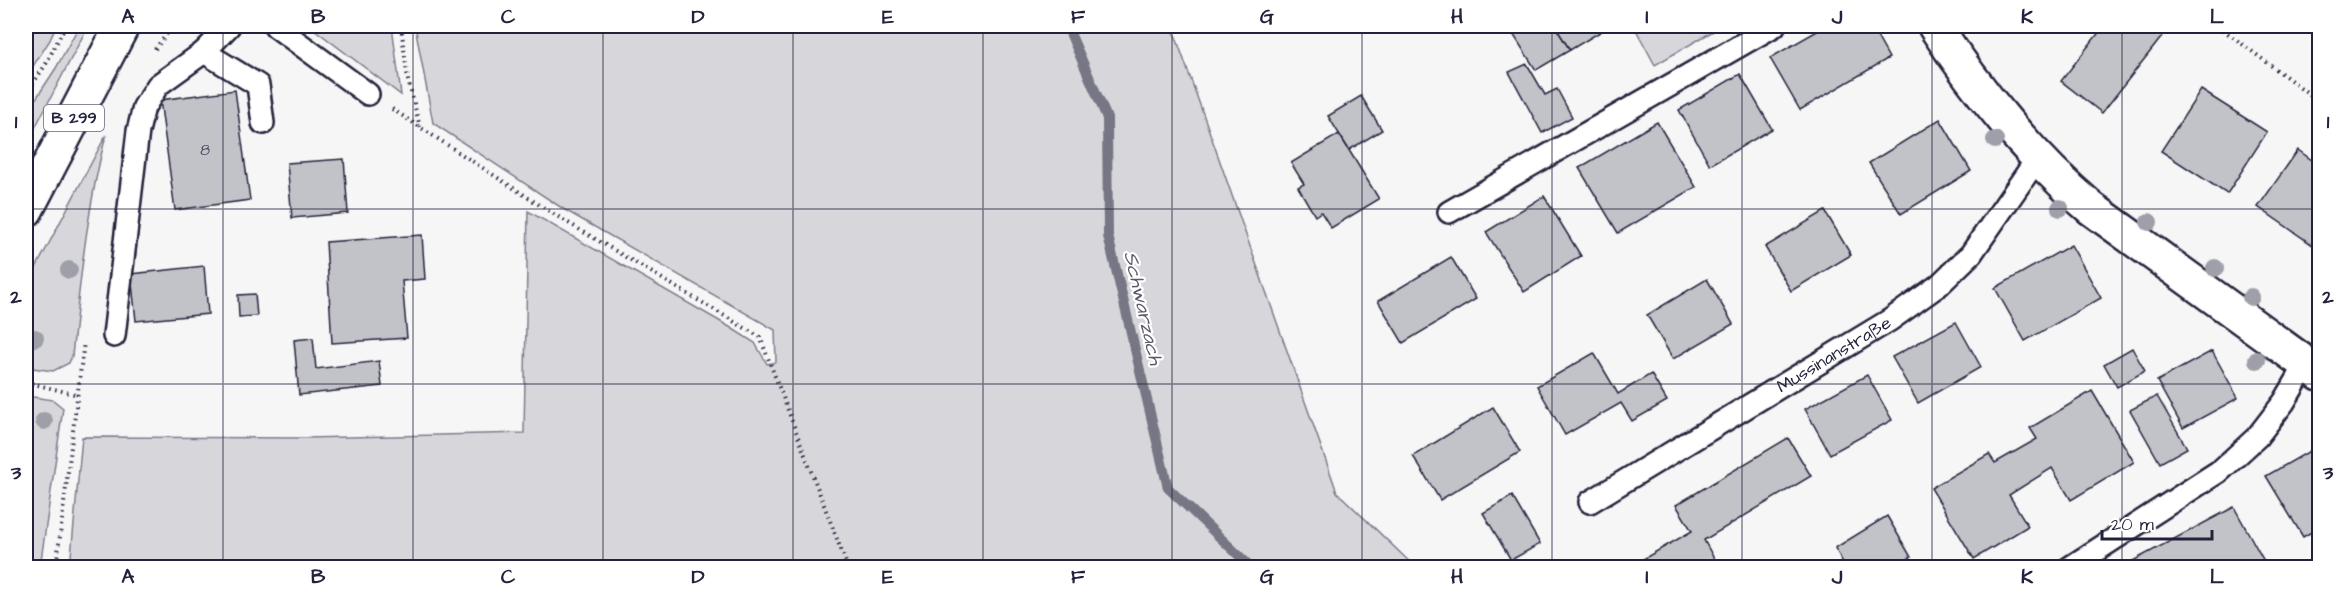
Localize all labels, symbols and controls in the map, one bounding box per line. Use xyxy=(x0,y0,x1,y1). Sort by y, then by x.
text: A xyxy=(122,3,135,31)
text: B xyxy=(311,3,326,31)
text: C xyxy=(501,3,516,31)
text: D xyxy=(692,3,705,31)
text: E xyxy=(882,3,894,31)
text: F xyxy=(1071,3,1086,31)
text: G xyxy=(1260,3,1274,31)
text: H xyxy=(1451,3,1463,31)
text: I xyxy=(1645,3,1649,31)
text: J xyxy=(1831,3,1843,31)
text: K xyxy=(2021,3,2034,31)
text: L xyxy=(2210,3,2224,31)
road number: B 299 xyxy=(44,105,104,131)
text: 1 xyxy=(15,108,18,136)
text: 1 xyxy=(2327,108,2330,136)
house number: 8 xyxy=(200,140,210,161)
water label: Schwarzach xyxy=(1116,249,1170,368)
text: 2 xyxy=(9,283,22,311)
text: 2 xyxy=(2321,283,2334,311)
street label: Mussinanstraße xyxy=(1772,310,1896,399)
text: 3 xyxy=(10,459,22,487)
text: 3 xyxy=(2322,459,2334,487)
scale bar xyxy=(2102,503,2212,541)
text: 20 m xyxy=(2111,512,2154,537)
text: A xyxy=(122,563,135,591)
text: B xyxy=(311,563,326,591)
text: C xyxy=(501,563,516,591)
text: D xyxy=(692,563,705,591)
text: E xyxy=(882,563,894,591)
text: F xyxy=(1071,563,1086,591)
text: G xyxy=(1260,563,1274,591)
text: H xyxy=(1451,563,1463,591)
text: I xyxy=(1645,563,1649,591)
text: J xyxy=(1831,563,1843,591)
text: K xyxy=(2021,563,2034,591)
text: L xyxy=(2210,563,2224,591)

